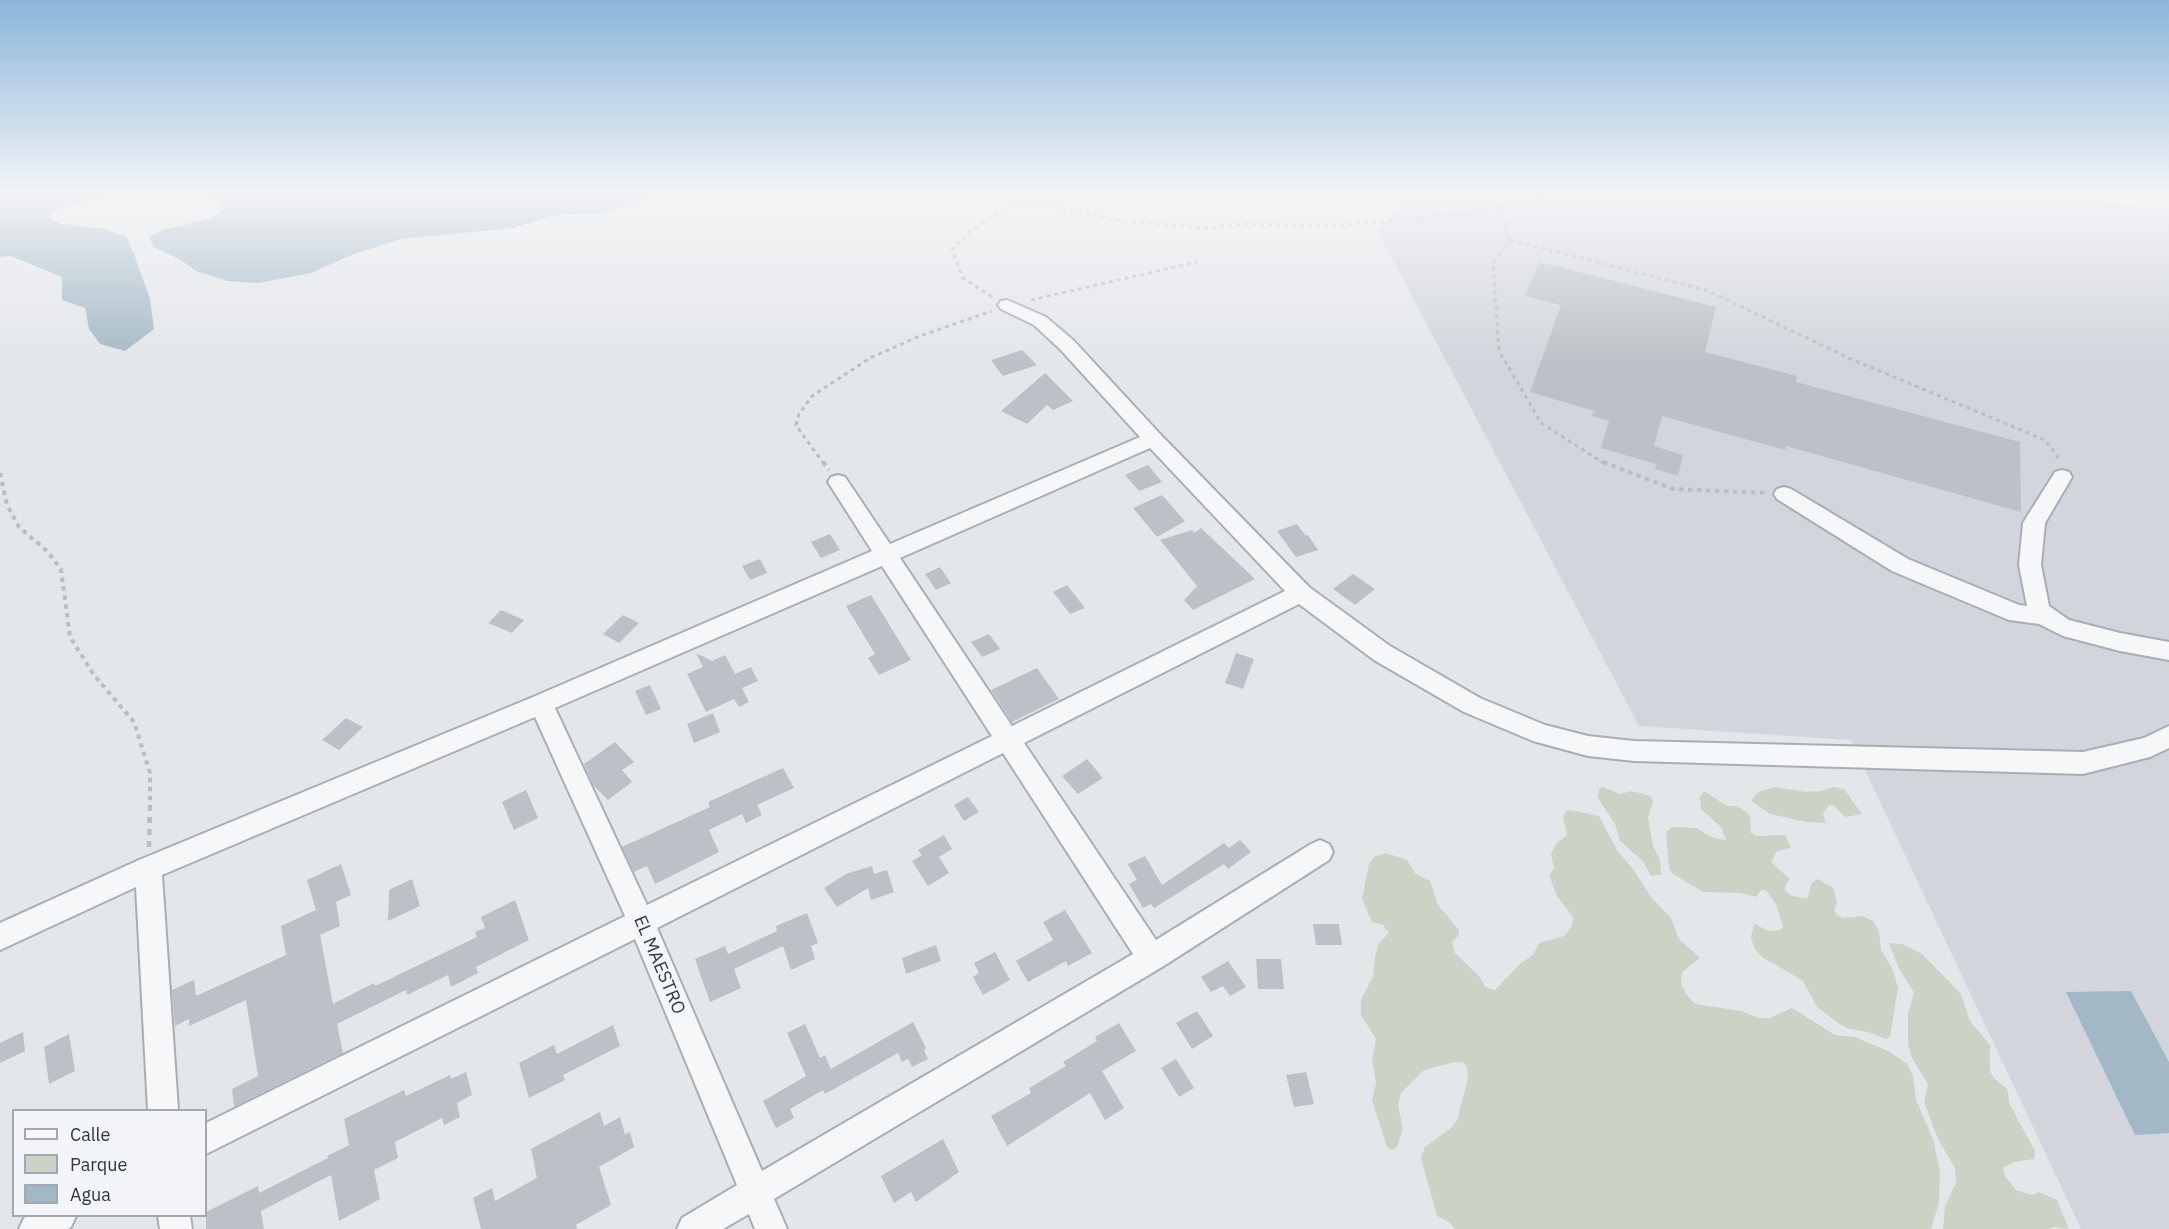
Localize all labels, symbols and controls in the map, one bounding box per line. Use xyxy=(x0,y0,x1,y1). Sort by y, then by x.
street label: EL MAESTRO xyxy=(629,912,689,1018)
legend xyxy=(12,1109,207,1217)
text: Calle xyxy=(70,1123,110,1146)
text: Parque xyxy=(70,1153,127,1176)
text: Agua xyxy=(70,1183,111,1206)

